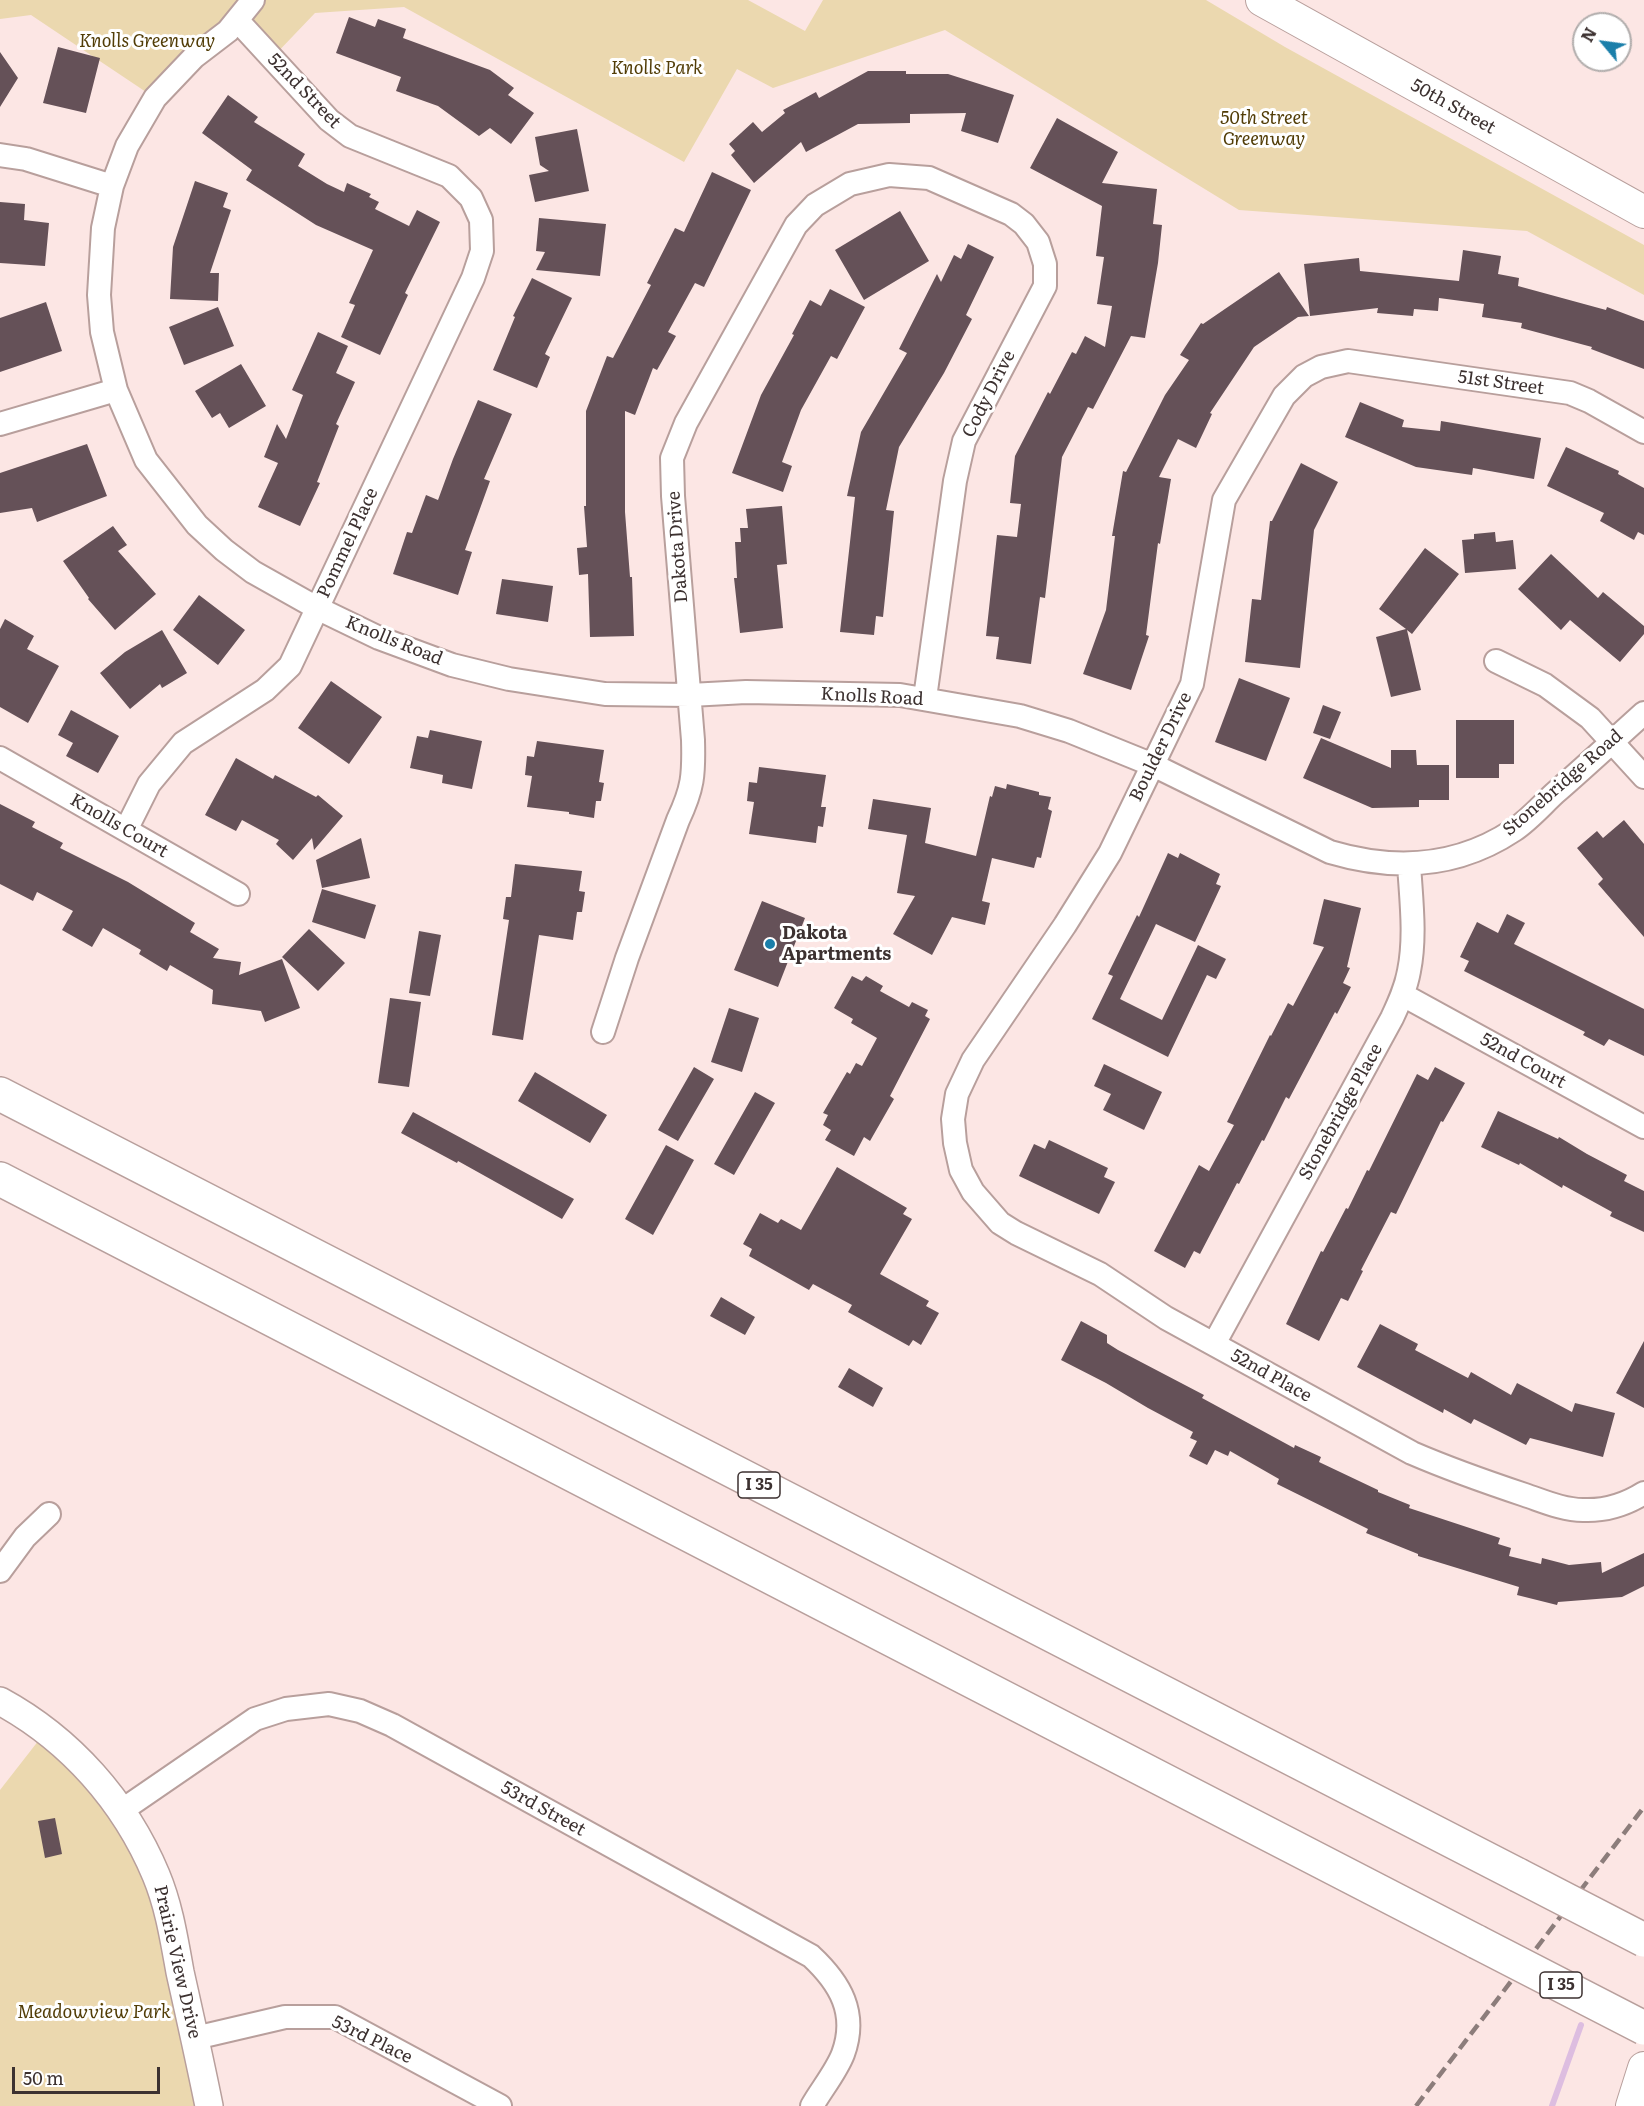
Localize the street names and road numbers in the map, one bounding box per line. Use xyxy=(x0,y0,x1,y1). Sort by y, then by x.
street label: 52nd Street xyxy=(263,49,345,133)
street label: 50th Street xyxy=(1407,75,1499,139)
street label: Cody Drive xyxy=(958,347,1020,441)
street label: 51st Street xyxy=(1457,366,1545,400)
street label: Pommel Place xyxy=(313,484,383,602)
street label: Dakota Drive xyxy=(663,490,693,604)
street label: Knolls Road xyxy=(342,612,446,670)
street label: Knolls Road xyxy=(820,684,924,710)
street label: Boulder Drive xyxy=(1125,689,1197,805)
street label: Stonebridge Road xyxy=(1499,725,1627,841)
street label: Knolls Court xyxy=(66,789,172,863)
street label: 52nd Court xyxy=(1476,1029,1570,1093)
street label: Stonebridge Place xyxy=(1295,1040,1387,1184)
street label: 52nd Place xyxy=(1227,1345,1315,1407)
road number: I 35 xyxy=(738,1472,780,1498)
street label: 53rd Street xyxy=(497,1777,589,1841)
street label: Prairie View Drive xyxy=(149,1883,205,2041)
road number: I 35 xyxy=(1540,1972,1582,1998)
street label: 53rd Place xyxy=(328,2011,416,2069)

